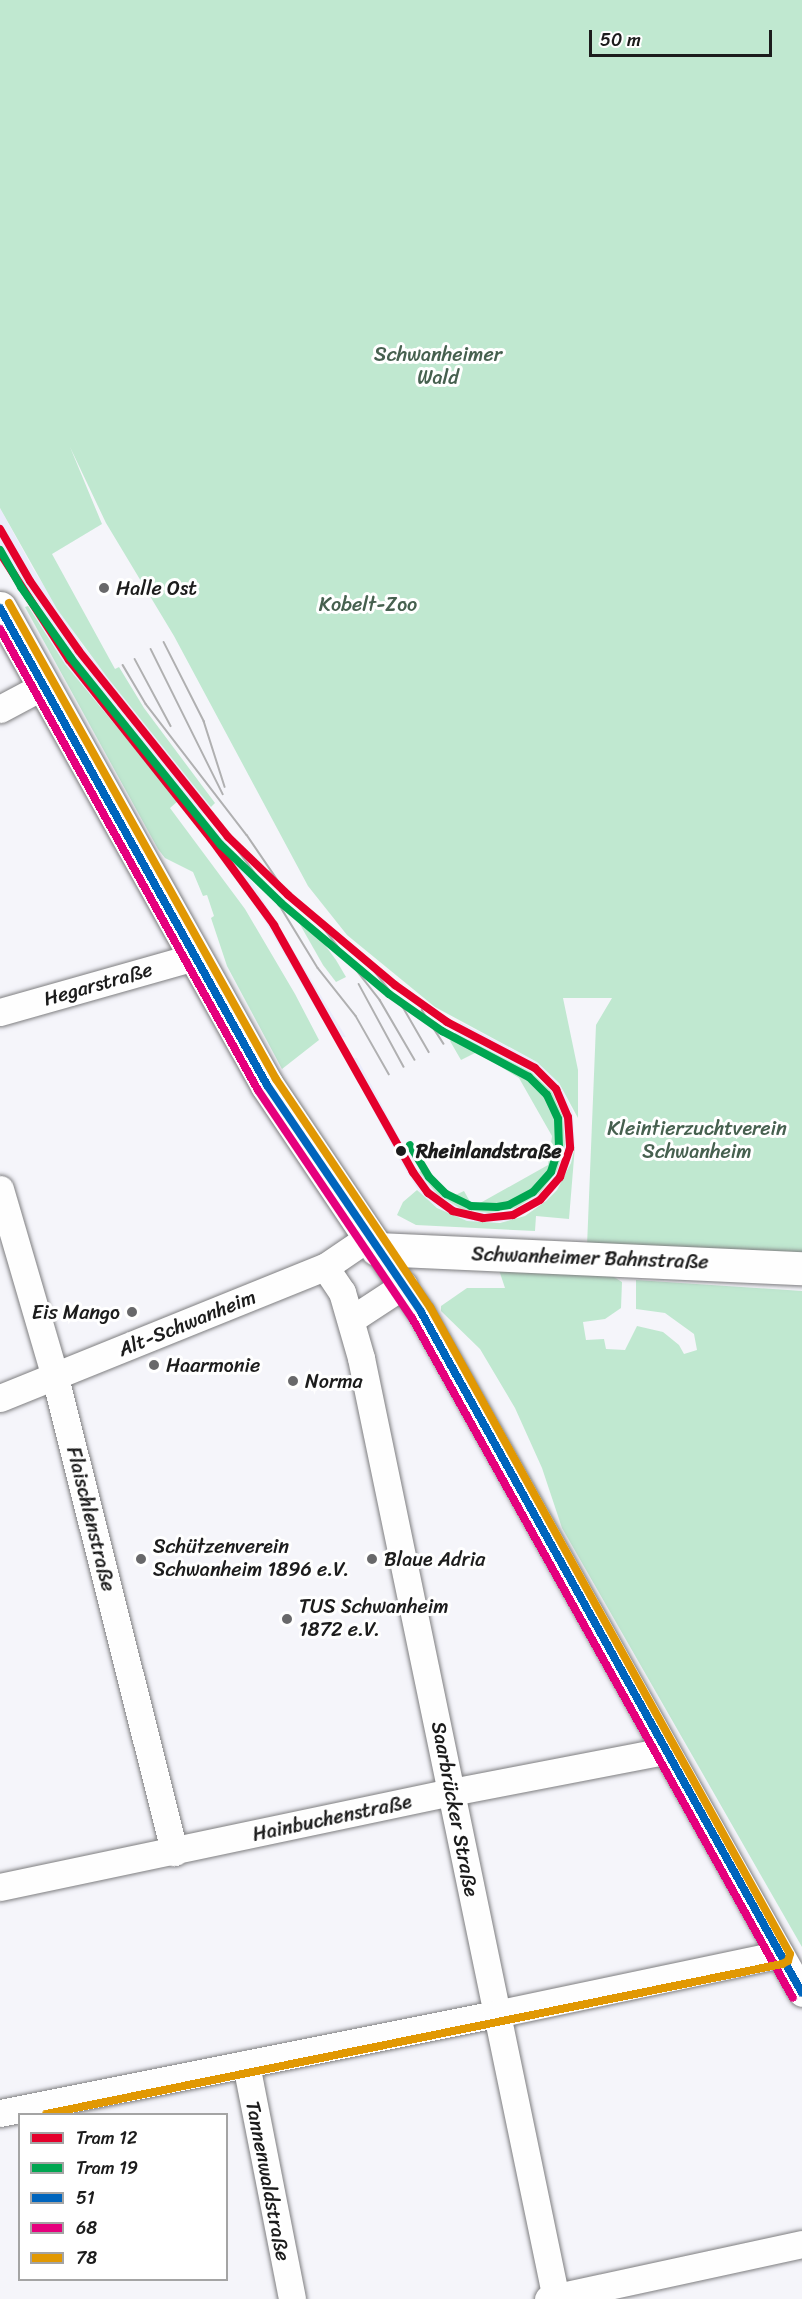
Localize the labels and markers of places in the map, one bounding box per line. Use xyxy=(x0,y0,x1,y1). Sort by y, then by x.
place label: Halle Ost xyxy=(116,576,198,600)
marker: Halle Ost xyxy=(97,581,111,595)
place label: Rheinlandstraße xyxy=(416,1139,562,1163)
marker: Rheinlandstraße xyxy=(391,1141,411,1161)
place label: Eis Mango xyxy=(32,1300,120,1324)
marker: Eis Mango xyxy=(125,1305,139,1319)
place label: Haarmonie xyxy=(166,1353,260,1377)
marker: Haarmonie xyxy=(147,1358,161,1372)
place label: Norma xyxy=(305,1369,363,1393)
marker: Norma xyxy=(286,1374,300,1388)
place label: Schützenverein Schwanheim 1896 e.V. xyxy=(153,1535,349,1582)
place label: Blaue Adria xyxy=(384,1547,485,1571)
marker: Schützenverein Schwanheim 1896 e.V. xyxy=(134,1552,148,1566)
marker: Blaue Adria xyxy=(365,1552,379,1566)
place label: TUS Schwanheim 1872 e.V. xyxy=(299,1595,450,1642)
marker: TUS Schwanheim 1872 e.V. xyxy=(280,1612,294,1626)

